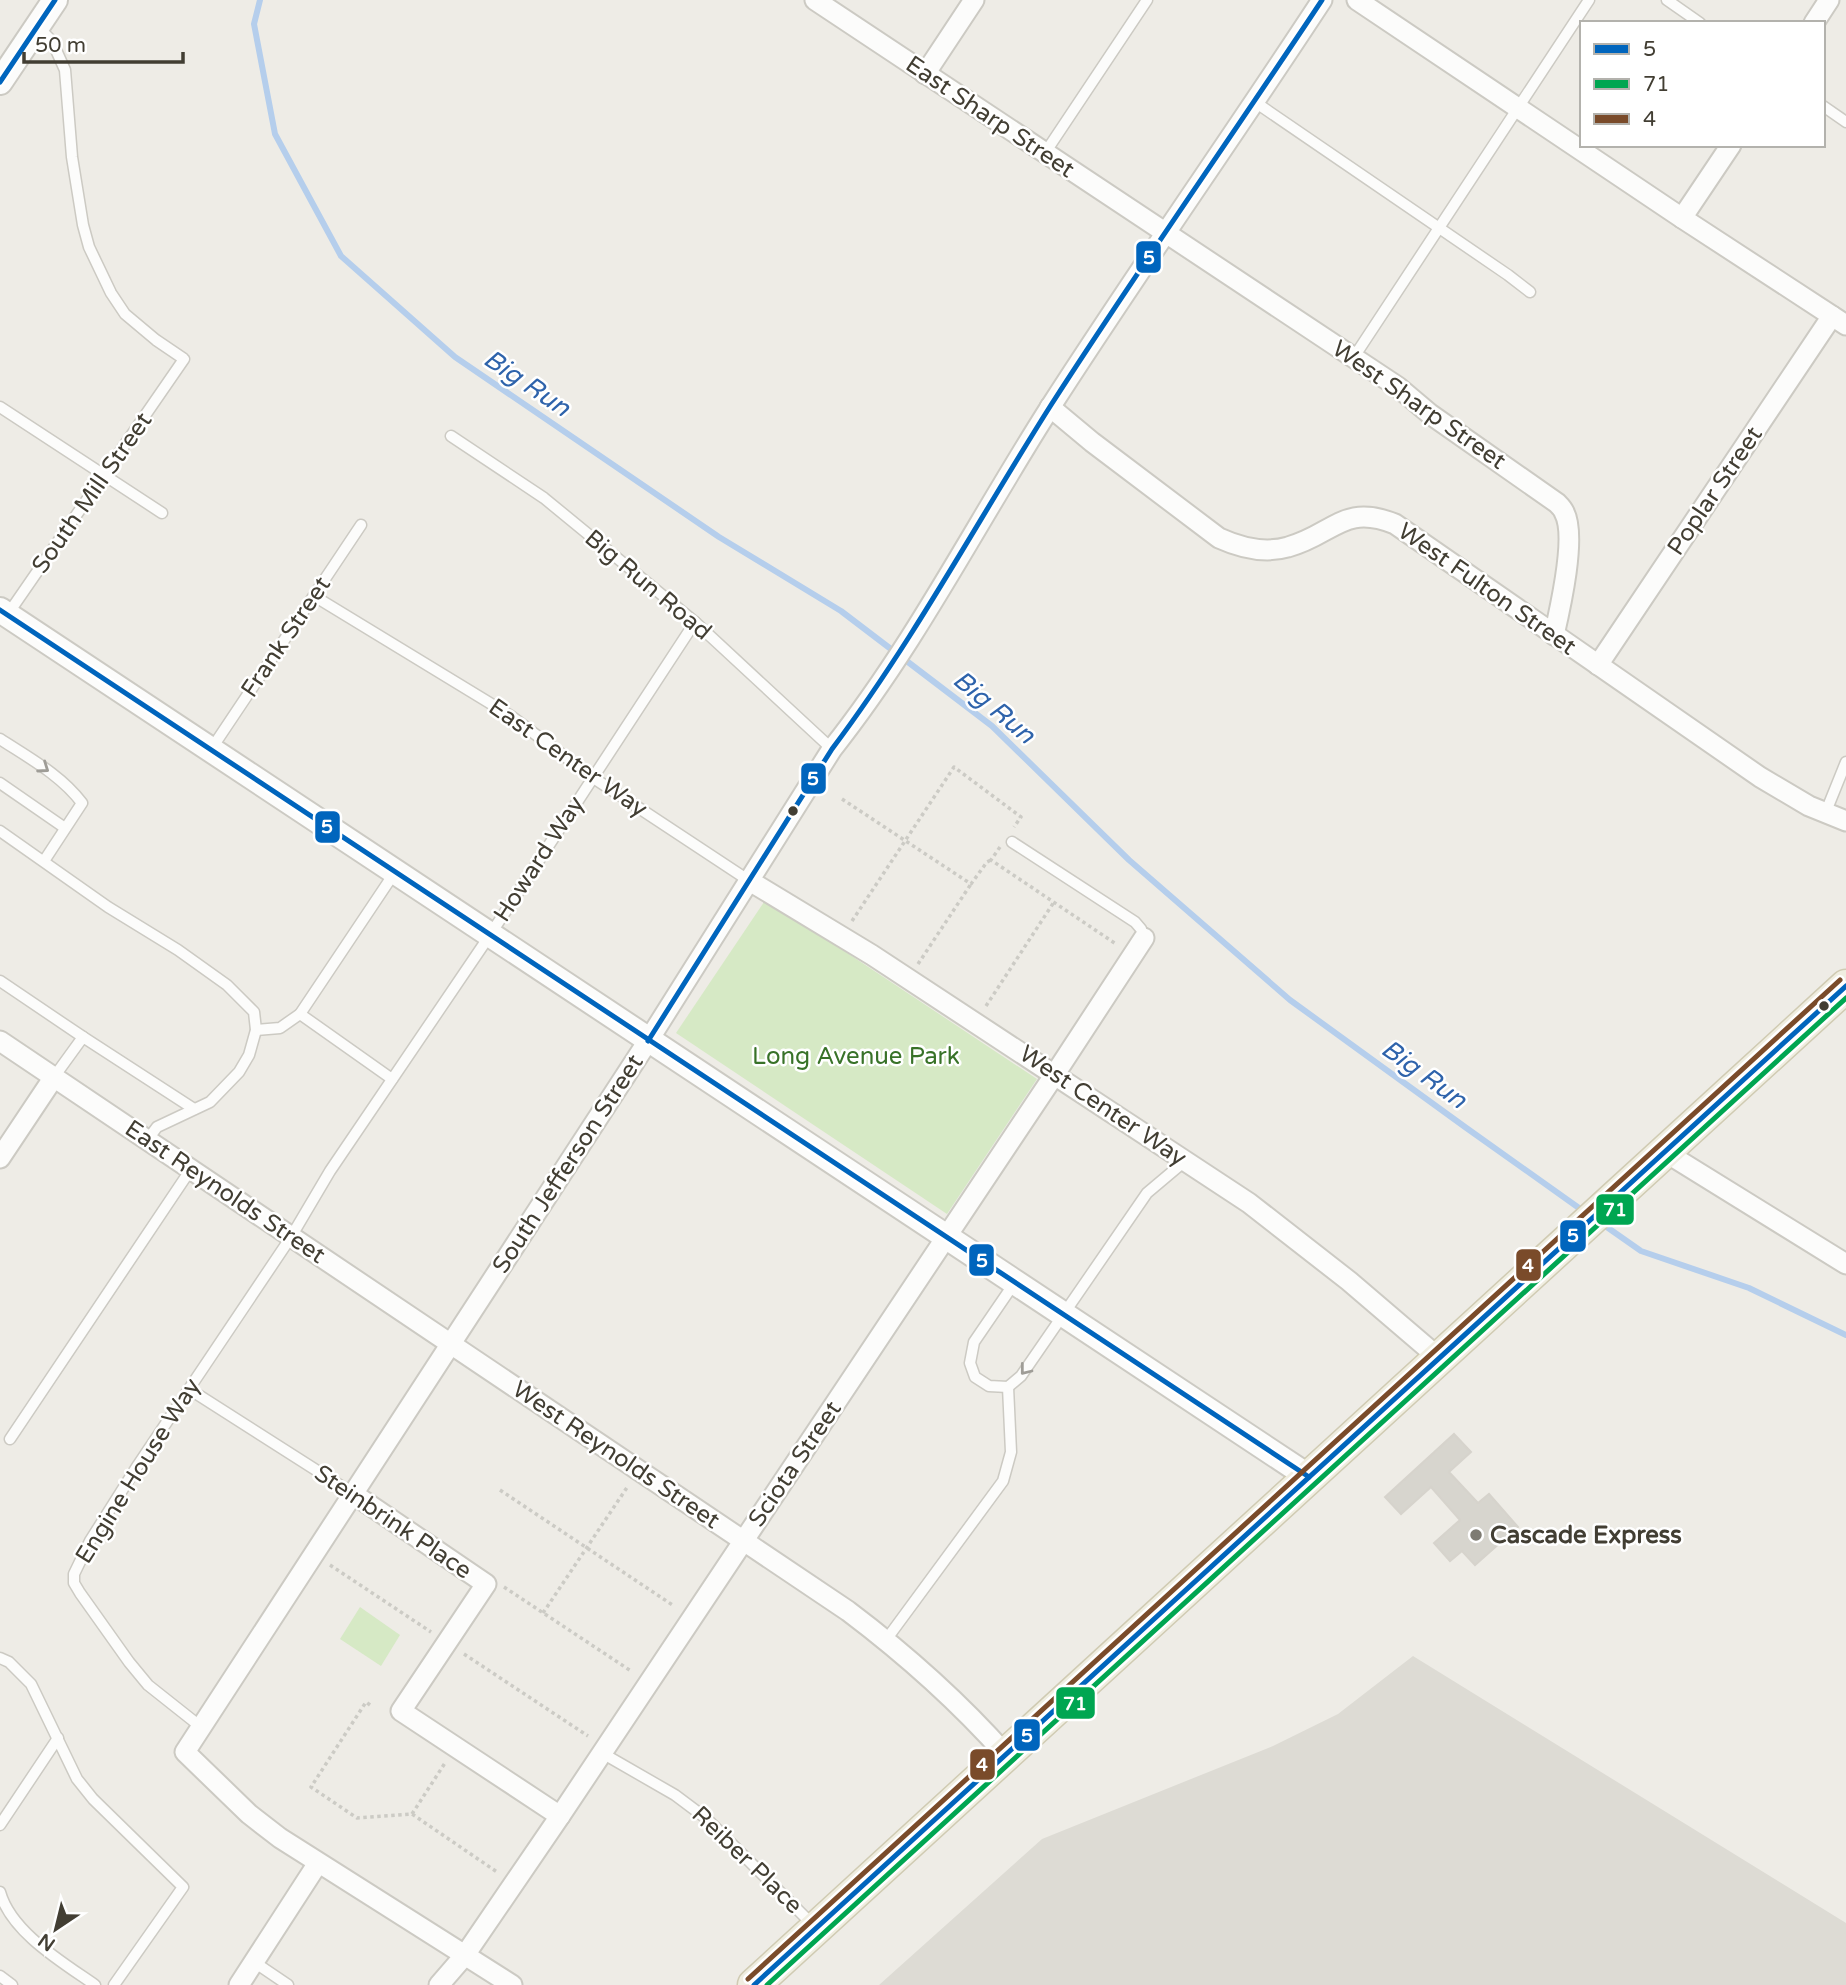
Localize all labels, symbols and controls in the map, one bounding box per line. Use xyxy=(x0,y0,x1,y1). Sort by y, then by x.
scale bar xyxy=(24,21,184,65)
legend xyxy=(1580,21,1825,147)
text: 50 m xyxy=(35,33,86,58)
text: 5 xyxy=(1643,37,1656,62)
street label: East Sharp Street xyxy=(900,50,1080,184)
text: 71 xyxy=(1643,72,1669,97)
text: 4 xyxy=(1643,107,1656,132)
line badge: 5 xyxy=(1135,240,1162,274)
text: 5 xyxy=(1143,247,1155,269)
street label: West Sharp Street xyxy=(1327,334,1511,476)
water label: Big Run xyxy=(478,343,577,424)
street label: South Mill Street xyxy=(26,407,158,579)
street label: Poplar Street xyxy=(1661,421,1769,561)
street label: West Fulton Street xyxy=(1392,517,1582,661)
street label: Big Run Road xyxy=(579,524,717,646)
street label: Frank Street xyxy=(235,571,337,703)
water label: Big Run xyxy=(947,664,1042,751)
street label: East Center Way xyxy=(483,692,653,824)
one-way arrow xyxy=(36,760,49,772)
line badge: 5 xyxy=(800,762,827,795)
text: 5 xyxy=(807,768,819,790)
street label: Howard Way xyxy=(488,791,590,927)
unlabelled marker xyxy=(786,804,800,818)
line badge: 5 xyxy=(314,810,341,844)
text: 5 xyxy=(321,816,333,838)
unlabelled marker xyxy=(1817,999,1831,1013)
water label: Big Run xyxy=(1375,1033,1474,1116)
street label: West Center Way xyxy=(1014,1039,1192,1173)
park label: Long Avenue Park xyxy=(752,1042,960,1071)
street label: South Jefferson Street xyxy=(486,1049,650,1279)
street label: East Reynolds Street xyxy=(119,1114,331,1270)
line badge: 71 xyxy=(1595,1193,1635,1226)
text: 71 xyxy=(1603,1199,1627,1221)
line badge: 5 xyxy=(1559,1219,1587,1253)
text: 5 xyxy=(1567,1225,1579,1247)
line badge: 5 xyxy=(968,1243,995,1277)
line badge: 4 xyxy=(1515,1248,1542,1282)
text: 5 xyxy=(976,1250,988,1272)
text: 4 xyxy=(1522,1255,1534,1277)
one-way arrow xyxy=(1021,1362,1034,1374)
street label: Engine House Way xyxy=(69,1373,207,1569)
street label: West Reynolds Street xyxy=(507,1375,725,1535)
street label: Sciota Street xyxy=(742,1396,848,1532)
street label: Steinbrink Place xyxy=(309,1459,477,1585)
place label: Cascade Express xyxy=(1490,1521,1682,1550)
marker: Cascade Express xyxy=(1468,1527,1484,1543)
line badge: 71 xyxy=(1055,1686,1096,1720)
text: 71 xyxy=(1063,1693,1087,1715)
line badge: 5 xyxy=(1013,1718,1041,1752)
text: 5 xyxy=(1021,1725,1033,1747)
line badge: 4 xyxy=(969,1748,996,1781)
text: 4 xyxy=(976,1754,988,1776)
street label: Reiber Place xyxy=(686,1800,808,1920)
north arrow xyxy=(21,1894,91,1964)
text: N xyxy=(34,1929,59,1955)

